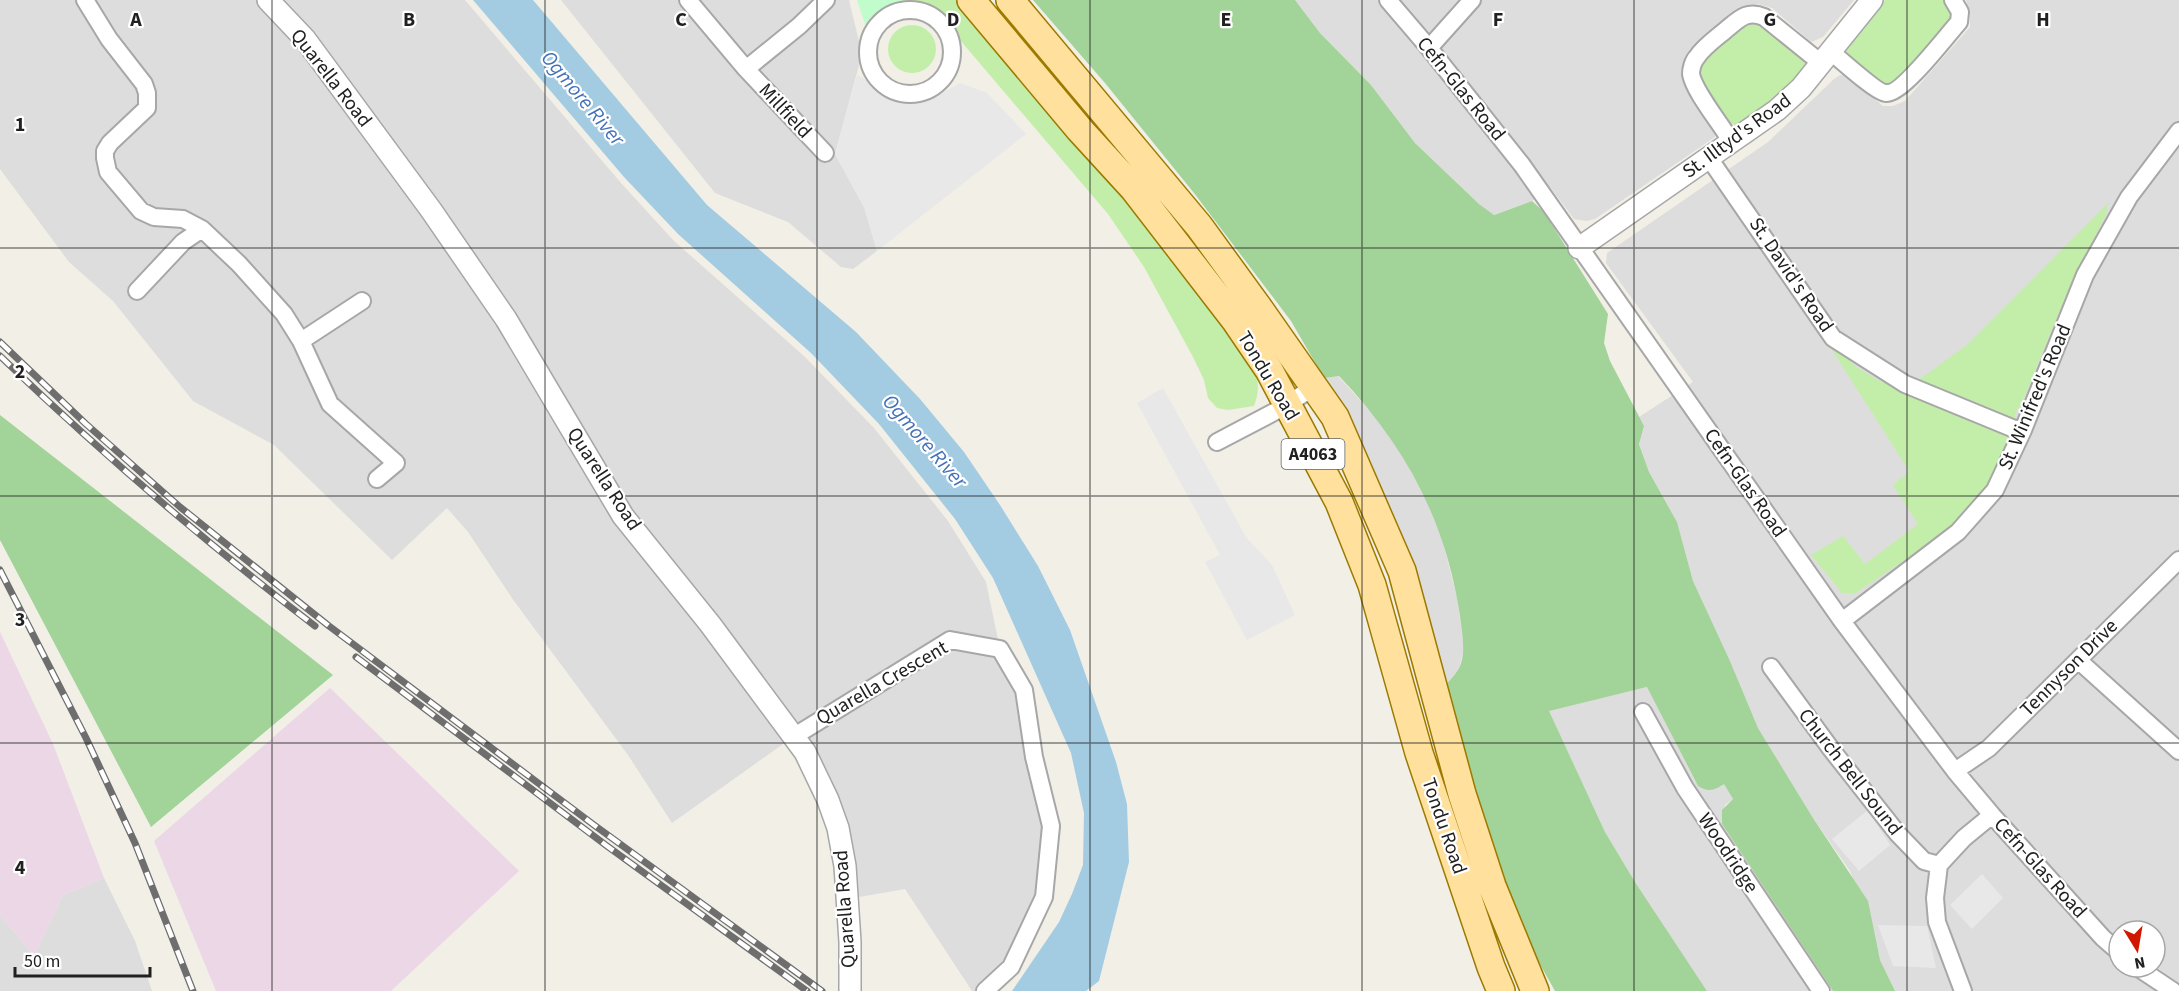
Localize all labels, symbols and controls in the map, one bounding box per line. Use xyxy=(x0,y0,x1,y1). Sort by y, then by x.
text: A xyxy=(129,6,142,34)
text: B xyxy=(403,6,415,34)
text: C xyxy=(675,6,687,34)
text: D xyxy=(947,6,959,34)
text: E xyxy=(1221,6,1231,34)
text: F xyxy=(1493,6,1503,34)
text: G xyxy=(1764,6,1776,34)
text: H xyxy=(2036,6,2050,34)
street label: Quarella Road xyxy=(284,23,378,133)
street label: Cefn-Glas Road xyxy=(1410,31,1512,147)
water label: Ogmore River xyxy=(534,44,632,153)
street label: Millfield xyxy=(752,77,818,145)
street label: St. Illtyd's Road xyxy=(1677,87,1797,185)
text: 1 xyxy=(15,111,25,139)
street label: St. David's Road xyxy=(1742,212,1840,338)
street label: St. Winifred's Road xyxy=(1992,320,2078,474)
street label: Tondu Road xyxy=(1230,326,1306,426)
text: 2 xyxy=(15,358,25,386)
water label: Ogmore River xyxy=(875,387,975,495)
street label: Quarella Road xyxy=(560,422,648,536)
street label: Cefn-Glas Road xyxy=(1697,423,1793,543)
road number: A4063 xyxy=(1282,439,1344,469)
text: 3 xyxy=(15,606,25,634)
street label: Tennyson Drive xyxy=(2014,613,2124,723)
street label: Quarella Crescent xyxy=(811,634,953,732)
street label: Church Bell Sound xyxy=(1791,703,1909,841)
street label: Tondu Road xyxy=(1414,774,1474,878)
street label: Woodridge xyxy=(1691,807,1765,899)
street label: Cefn-Glas Road xyxy=(1987,811,2093,925)
street label: Quarella Road xyxy=(827,849,863,969)
text: 4 xyxy=(15,854,26,882)
north arrow xyxy=(2107,919,2167,979)
scale bar xyxy=(15,940,150,978)
text: 50 m xyxy=(24,949,60,974)
text: N xyxy=(2132,951,2147,975)

